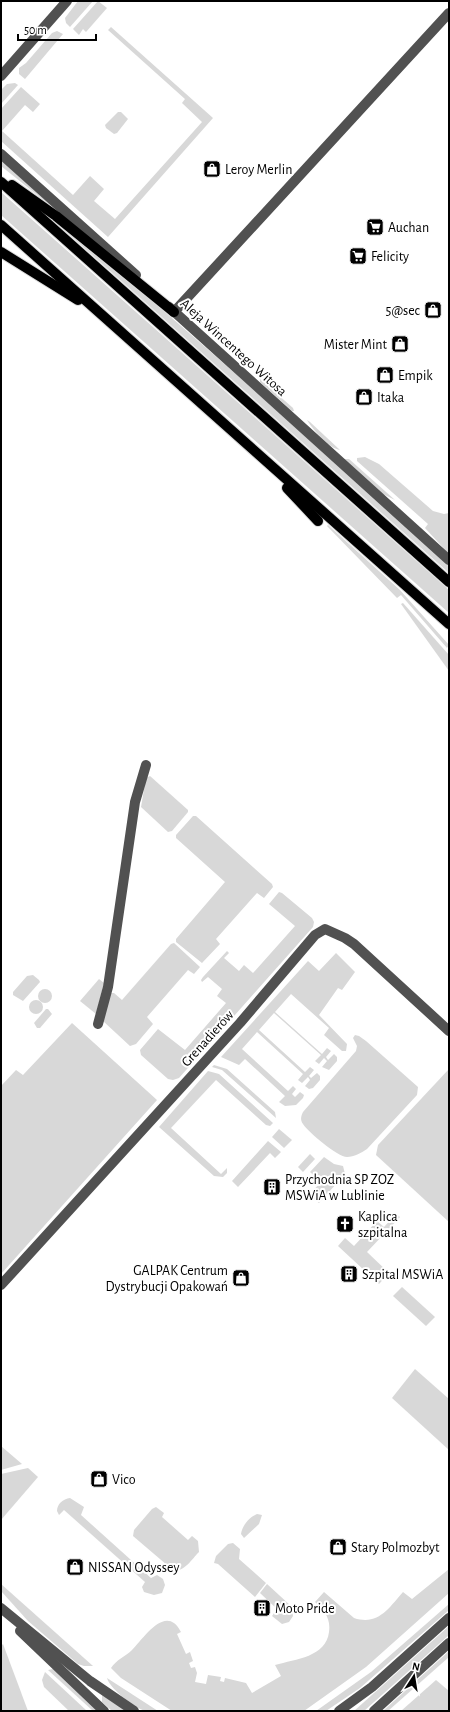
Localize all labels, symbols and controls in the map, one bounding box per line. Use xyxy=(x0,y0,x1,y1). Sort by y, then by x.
scale bar xyxy=(18,16,96,42)
text: 50 m xyxy=(24,24,47,36)
shop icon: Leroy Merlin xyxy=(202,159,222,179)
place label: Leroy Merlin xyxy=(225,163,292,177)
supermarket icon: Auchan xyxy=(365,217,385,237)
place label: Auchan xyxy=(388,221,429,235)
supermarket icon: Felicity xyxy=(348,246,368,266)
place label: Felicity xyxy=(371,250,409,264)
street label: Aleja Wincentego Witosa xyxy=(177,296,290,399)
shop icon: 5@sec xyxy=(423,300,443,320)
place label: 5@sec xyxy=(386,304,421,318)
shop icon: Mister Mint xyxy=(390,334,410,354)
place label: Mister Mint xyxy=(324,338,388,352)
shop icon: Empik xyxy=(375,365,395,385)
place label: Empik xyxy=(398,369,433,383)
shop icon: Itaka xyxy=(354,387,374,407)
place label: Itaka xyxy=(377,391,405,405)
street label: Grenadierów xyxy=(179,1007,237,1070)
place label: Przychodnia SP ZOZ MSWiA w Lublinie xyxy=(285,1173,394,1203)
building icon: Przychodnia SP ZOZ MSWiA w Lublinie xyxy=(262,1177,282,1197)
place label: Kaplica szpitalna xyxy=(358,1210,408,1240)
church icon: Kaplica szpitalna xyxy=(335,1214,355,1234)
place label: GALPAK Centrum Dystrybucji Opakowań xyxy=(105,1264,228,1294)
building icon: Szpital MSWiA xyxy=(339,1264,359,1284)
shop icon: GALPAK Centrum Dystrybucji Opakowań xyxy=(231,1268,251,1288)
place label: Szpital MSWiA xyxy=(362,1268,443,1282)
shop icon: Vico xyxy=(89,1469,109,1489)
place label: Vico xyxy=(112,1473,136,1487)
shop icon: Stary Polmozbyt xyxy=(328,1537,348,1557)
place label: Stary Polmozbyt xyxy=(351,1541,440,1555)
shop icon: NISSAN Odyssey xyxy=(65,1557,85,1577)
place label: NISSAN Odyssey xyxy=(88,1561,179,1575)
building icon: Moto Pride xyxy=(252,1598,272,1618)
place label: Moto Pride xyxy=(275,1602,335,1616)
north arrow xyxy=(394,1656,434,1696)
text: N xyxy=(411,1661,421,1673)

